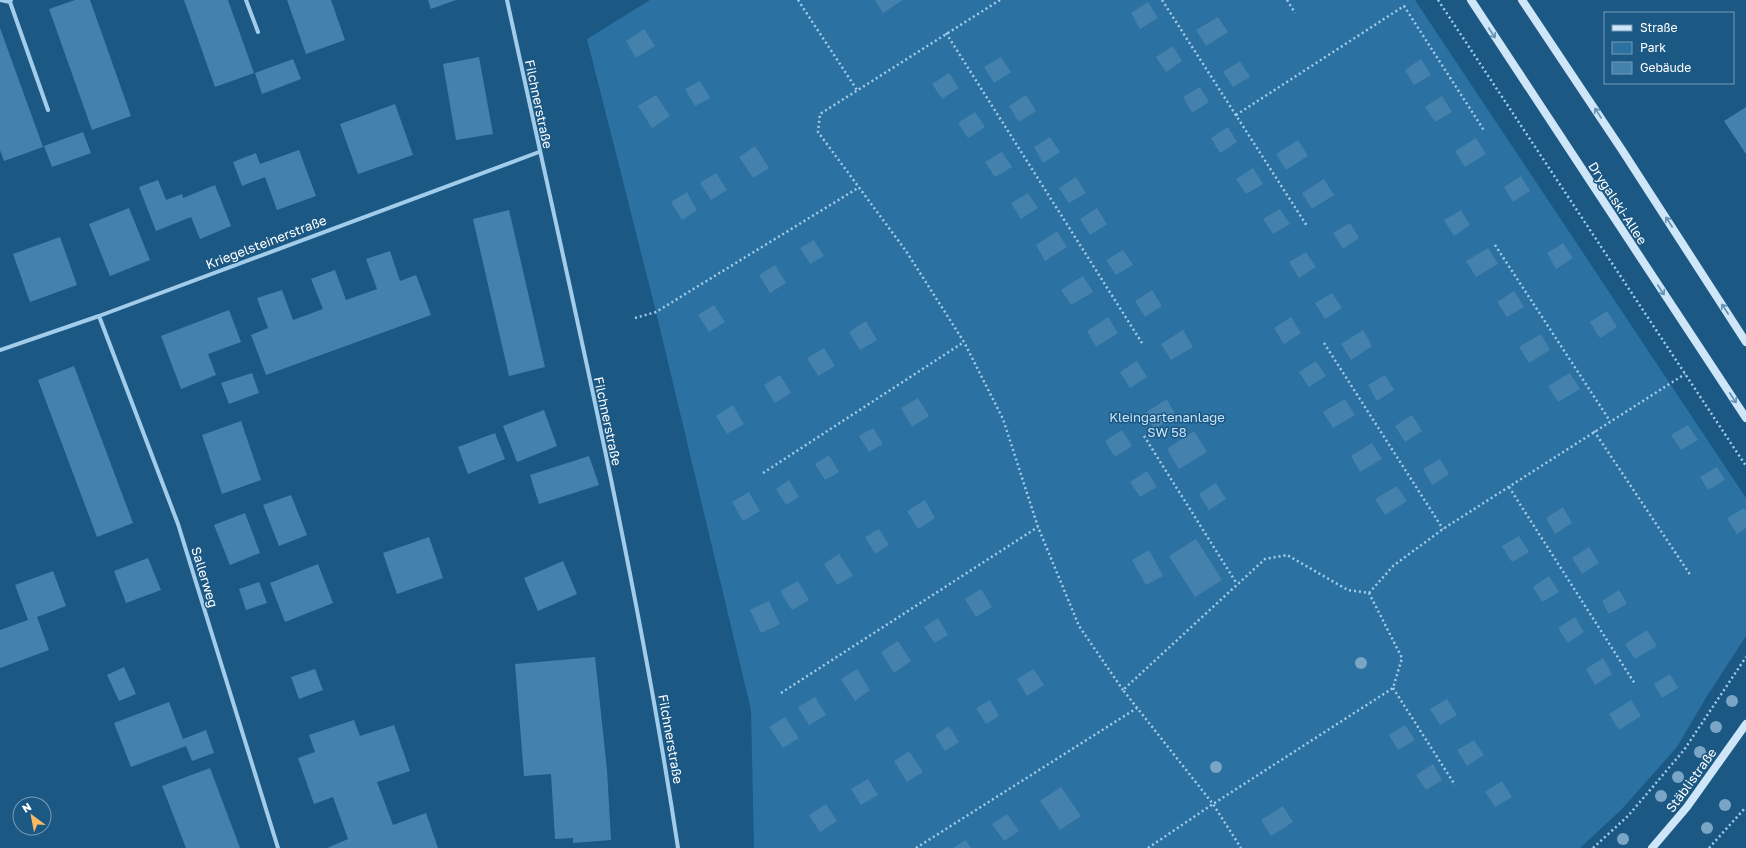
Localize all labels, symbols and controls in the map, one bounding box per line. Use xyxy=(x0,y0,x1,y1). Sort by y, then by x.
legend xyxy=(1604,12,1734,84)
text: Straße xyxy=(1640,20,1678,35)
one-way arrow xyxy=(1488,27,1497,38)
text: Park xyxy=(1640,40,1666,55)
street label: Filchnerstraße xyxy=(522,58,556,150)
text: Gebäude xyxy=(1640,60,1691,75)
one-way arrow xyxy=(1594,108,1602,119)
street label: Drygalski-Allee xyxy=(1585,159,1651,247)
street label: Kriegelsteinerstraße xyxy=(203,212,329,272)
one-way arrow xyxy=(1665,217,1673,228)
one-way arrow xyxy=(1657,284,1665,295)
one-way arrow xyxy=(1721,304,1729,315)
street label: Filchnerstraße xyxy=(591,375,625,467)
one-way arrow xyxy=(1729,392,1737,403)
park label: Kleingartenanlage SW 58 xyxy=(1109,409,1225,440)
street label: Sallerweg xyxy=(188,545,222,609)
street label: Filchnerstraße xyxy=(655,693,687,785)
street label: Stäblistraße xyxy=(1662,745,1720,815)
north arrow xyxy=(12,796,52,836)
text: N xyxy=(19,799,33,815)

